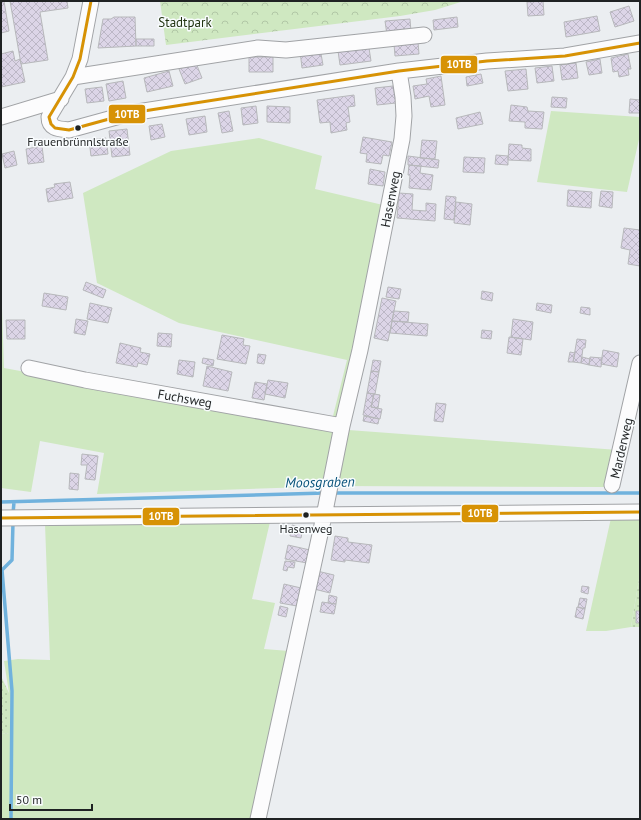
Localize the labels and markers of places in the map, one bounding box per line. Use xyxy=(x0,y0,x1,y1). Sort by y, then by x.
marker: Frauenbrünnlstraße xyxy=(73,123,83,133)
place label: Frauenbrünnlstraße xyxy=(27,134,129,149)
marker: Hasenweg xyxy=(301,510,311,520)
place label: Hasenweg xyxy=(280,521,332,536)

